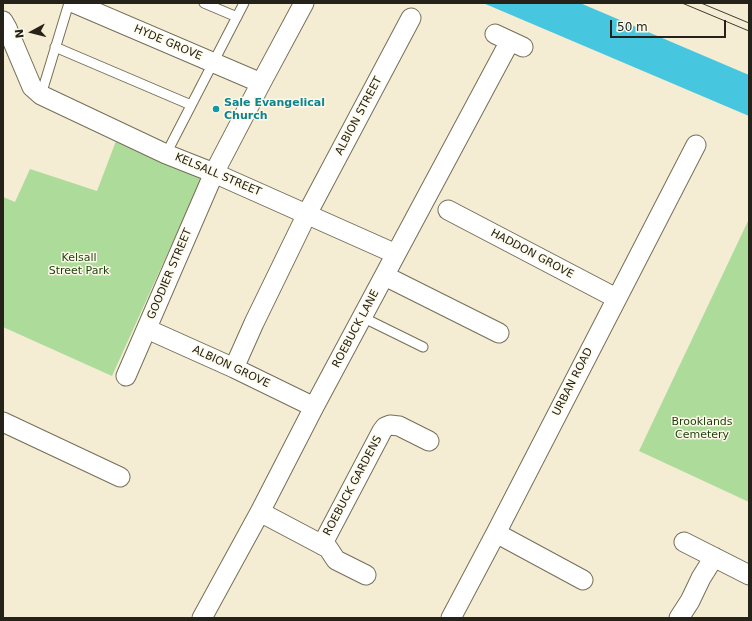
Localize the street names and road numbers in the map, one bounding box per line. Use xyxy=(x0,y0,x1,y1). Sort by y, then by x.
street label: HYDE GROVE xyxy=(132,23,204,63)
street label: ALBION STREET xyxy=(333,75,385,157)
street label: KELSALL STREET xyxy=(173,151,263,199)
street label: GOODIER STREET xyxy=(145,226,195,322)
street label: HADDON GROVE xyxy=(488,227,576,281)
street label: ROEBUCK LANE xyxy=(330,288,382,370)
street label: ALBION GROVE xyxy=(190,343,272,391)
street label: URBAN ROAD xyxy=(550,346,596,418)
street label: ROEBUCK GARDENS xyxy=(321,434,385,538)

